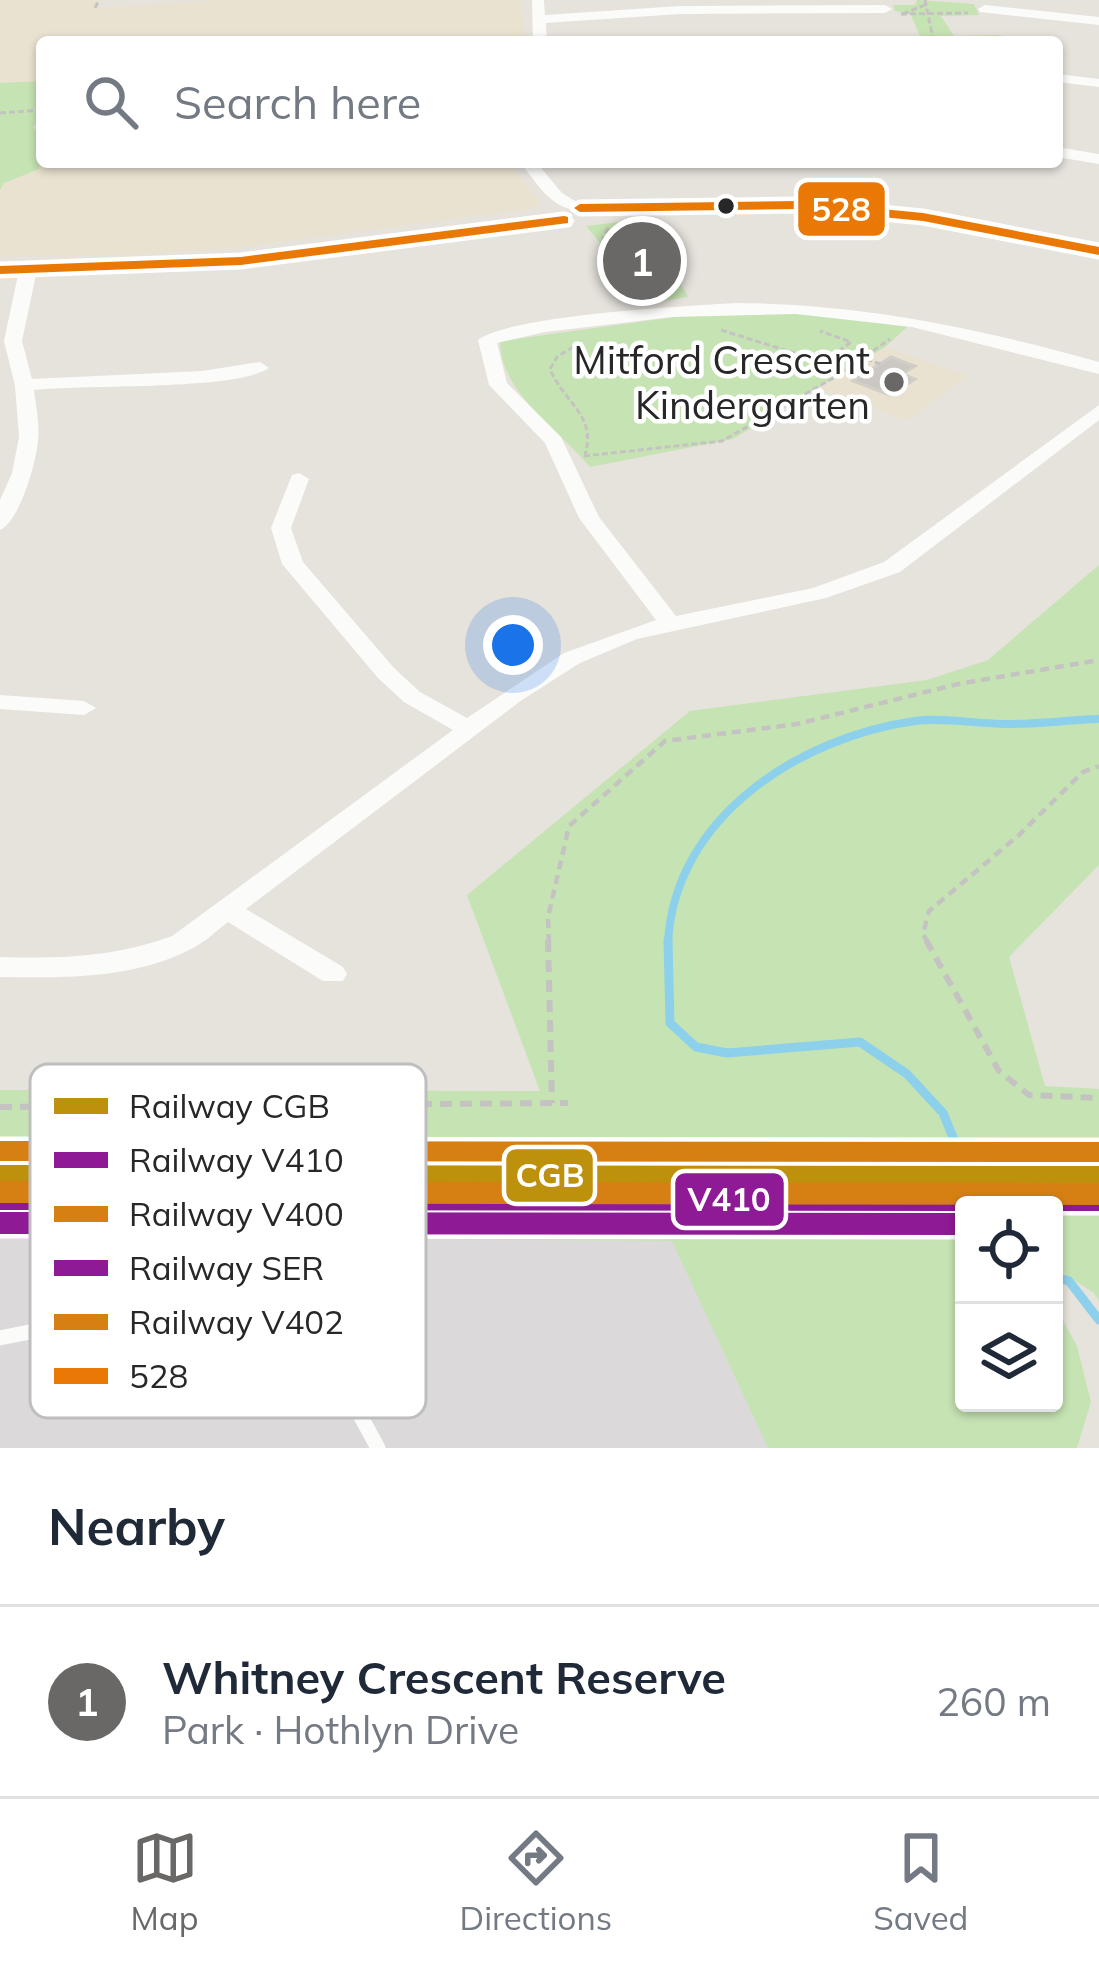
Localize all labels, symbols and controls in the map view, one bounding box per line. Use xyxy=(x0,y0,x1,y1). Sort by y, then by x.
search box xyxy=(36,36,1063,168)
icon: search xyxy=(78,69,144,135)
text: Search here xyxy=(174,74,421,130)
line badge: 528 xyxy=(796,180,887,238)
text: 528 xyxy=(811,188,871,229)
unlabelled marker xyxy=(715,195,737,217)
pin: 1 xyxy=(603,216,681,306)
place label: Mitford Crescent Kindergarten xyxy=(573,335,870,429)
marker: Mitford Crescent Kindergarten xyxy=(881,369,907,395)
your location xyxy=(483,615,543,675)
legend xyxy=(30,1064,426,1418)
text: Railway CGB xyxy=(129,1085,330,1126)
text: Railway V410 xyxy=(129,1139,344,1180)
line badge: CGB xyxy=(504,1147,595,1204)
text: CGB xyxy=(515,1154,585,1195)
line badge: V410 xyxy=(673,1171,786,1228)
text: V410 xyxy=(686,1178,771,1219)
text: Railway V400 xyxy=(129,1193,344,1234)
map controls xyxy=(955,1196,1063,1412)
button: locate xyxy=(955,1196,1063,1304)
text: Railway SER xyxy=(129,1247,324,1288)
text: Railway V402 xyxy=(129,1301,344,1342)
button: layers xyxy=(955,1304,1063,1412)
text: 528 xyxy=(129,1355,188,1396)
text: Nearby xyxy=(48,1494,225,1558)
text: Whitney Crescent Reserve xyxy=(162,1649,726,1705)
text: 1 xyxy=(75,1677,99,1726)
text: 260 m xyxy=(936,1677,1051,1726)
text: Park · Hothlyn Drive xyxy=(162,1705,519,1754)
tab: Map xyxy=(131,1825,198,1938)
tab: Directions xyxy=(460,1825,612,1938)
tab: Saved xyxy=(873,1825,968,1938)

